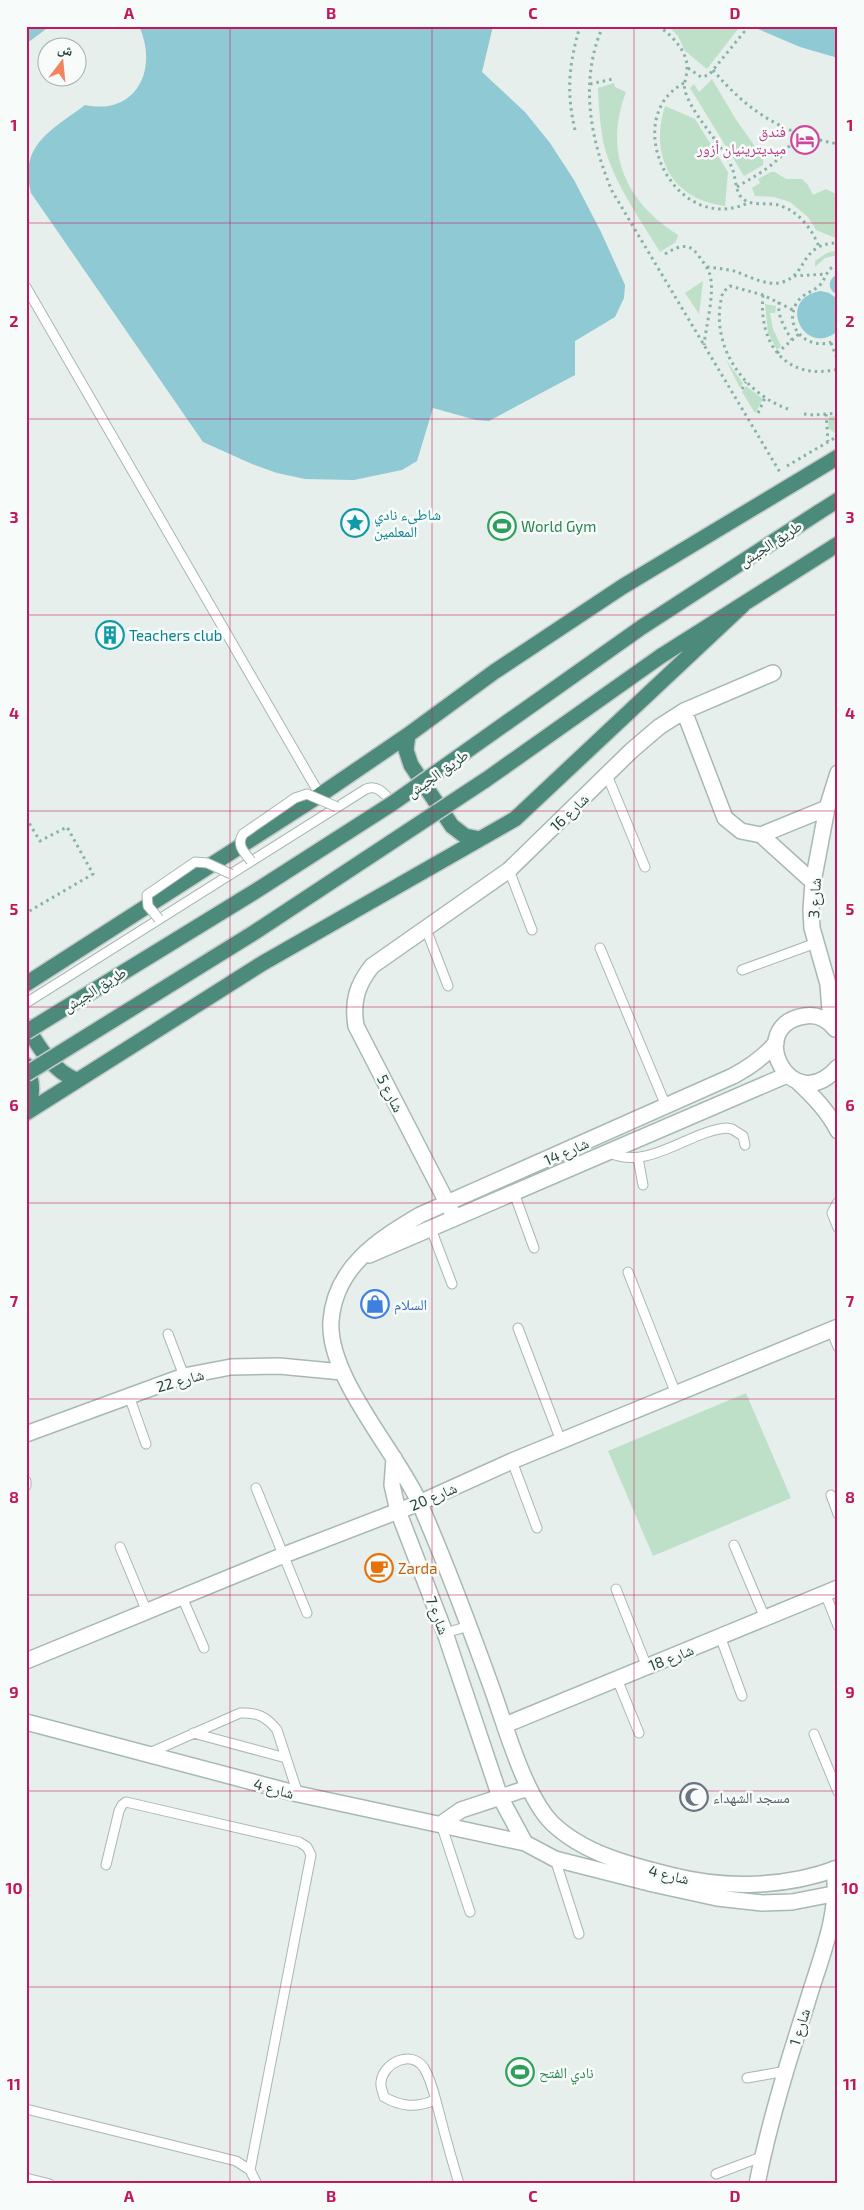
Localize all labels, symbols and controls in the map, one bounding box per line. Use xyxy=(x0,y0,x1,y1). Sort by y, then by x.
text: A xyxy=(124,3,135,22)
text: B xyxy=(326,3,336,22)
text: C xyxy=(528,3,538,22)
text: D xyxy=(730,3,741,22)
north arrow xyxy=(38,38,88,88)
text: ش xyxy=(56,39,75,60)
text: 1 xyxy=(11,115,17,134)
text: 1 xyxy=(847,115,853,134)
place label: فندق ميديترينيان أزور xyxy=(696,122,786,159)
hotel icon: فندق ميديترينيان أزور xyxy=(790,125,820,155)
text: 2 xyxy=(9,311,19,330)
text: 2 xyxy=(845,311,855,330)
place label: شاطيء نادي المعلمين xyxy=(374,505,441,542)
text: 3 xyxy=(9,507,19,526)
text: 3 xyxy=(845,507,855,526)
place icon: شاطيء نادي المعلمين xyxy=(340,508,370,538)
sports icon: World Gym xyxy=(487,511,517,541)
street label: طريق الجيش xyxy=(735,516,806,572)
place label: World Gym xyxy=(521,517,596,535)
building icon: Teachers club xyxy=(95,620,125,650)
place label: Teachers club xyxy=(129,626,222,644)
text: 4 xyxy=(9,703,19,722)
text: 4 xyxy=(845,703,855,722)
street label: طريق الجيش xyxy=(403,745,473,803)
street label: شارع 16 xyxy=(546,789,593,836)
street label: شارع 3 xyxy=(804,877,826,919)
text: 5 xyxy=(10,899,19,918)
text: 5 xyxy=(846,899,855,918)
street label: طريق الجيش xyxy=(59,962,130,1017)
street label: شارع 5 xyxy=(372,1071,408,1116)
text: 6 xyxy=(9,1095,19,1114)
text: 6 xyxy=(845,1095,855,1114)
street label: شارع 14 xyxy=(541,1133,592,1171)
shop icon: السلام xyxy=(360,1289,390,1319)
text: 7 xyxy=(10,1291,19,1310)
text: 7 xyxy=(846,1291,855,1310)
place label: السلام xyxy=(394,1295,427,1315)
street label: شارع 22 xyxy=(154,1365,207,1397)
street label: شارع 20 xyxy=(407,1478,460,1516)
text: 8 xyxy=(9,1487,19,1506)
text: 8 xyxy=(845,1487,855,1506)
cafe icon: Zarda xyxy=(364,1553,394,1583)
place label: Zarda xyxy=(398,1559,437,1577)
street label: شارع 7 xyxy=(421,1593,454,1638)
street label: شارع 18 xyxy=(646,1640,697,1676)
text: 9 xyxy=(9,1682,19,1701)
text: 9 xyxy=(845,1682,855,1701)
street label: شارع 4 xyxy=(251,1774,296,1804)
mosque icon: مسجد الشهداء xyxy=(679,1782,709,1812)
place label: مسجد الشهداء xyxy=(713,1788,790,1807)
street label: شارع 4 xyxy=(646,1861,691,1889)
text: 10 xyxy=(5,1878,23,1897)
text: 10 xyxy=(841,1878,859,1897)
street label: شارع 1 xyxy=(785,2006,815,2048)
sports icon: نادي الفتح xyxy=(505,2057,535,2087)
place label: نادي الفتح xyxy=(539,2063,594,2085)
text: 11 xyxy=(7,2074,21,2093)
text: 11 xyxy=(843,2074,857,2093)
text: A xyxy=(124,2186,135,2205)
text: B xyxy=(326,2186,336,2205)
text: C xyxy=(528,2186,538,2205)
text: D xyxy=(730,2186,741,2205)

